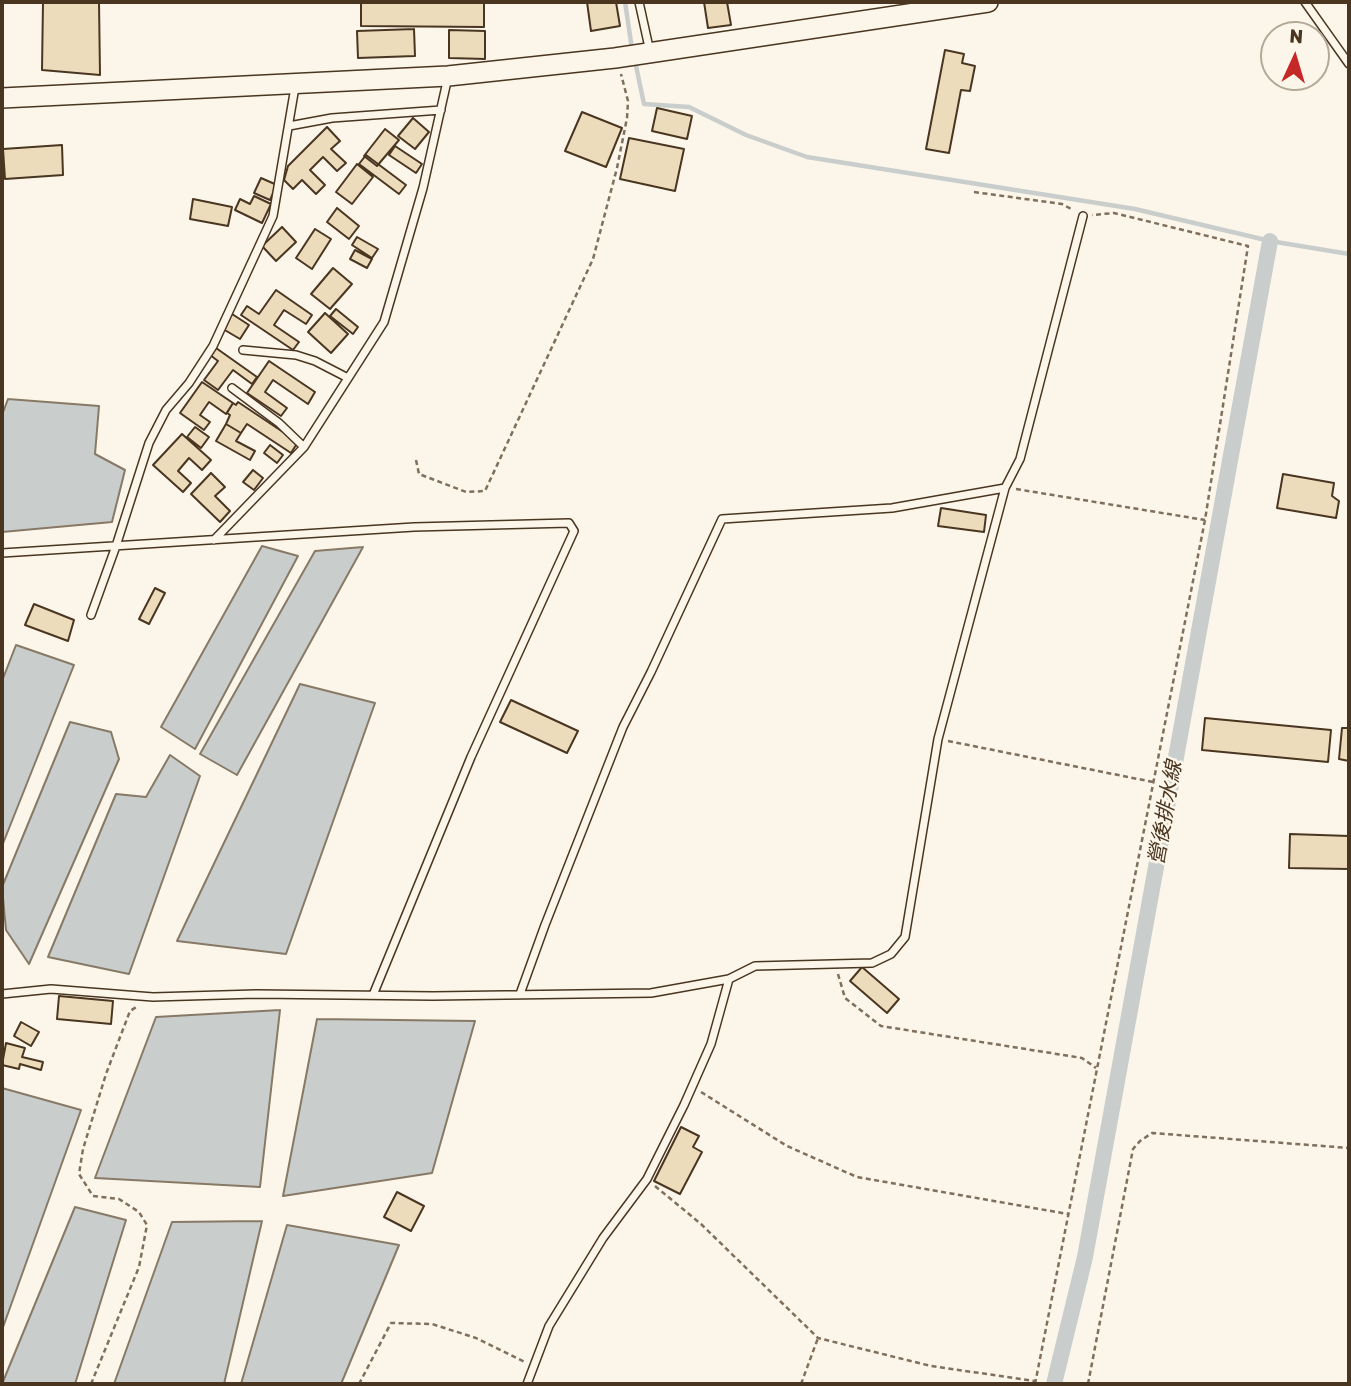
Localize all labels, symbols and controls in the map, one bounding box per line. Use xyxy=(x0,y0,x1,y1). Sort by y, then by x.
north arrow xyxy=(1260,21,1330,91)
text: N xyxy=(1289,25,1304,48)
water label: 營後排水線 xyxy=(1144,759,1188,867)

